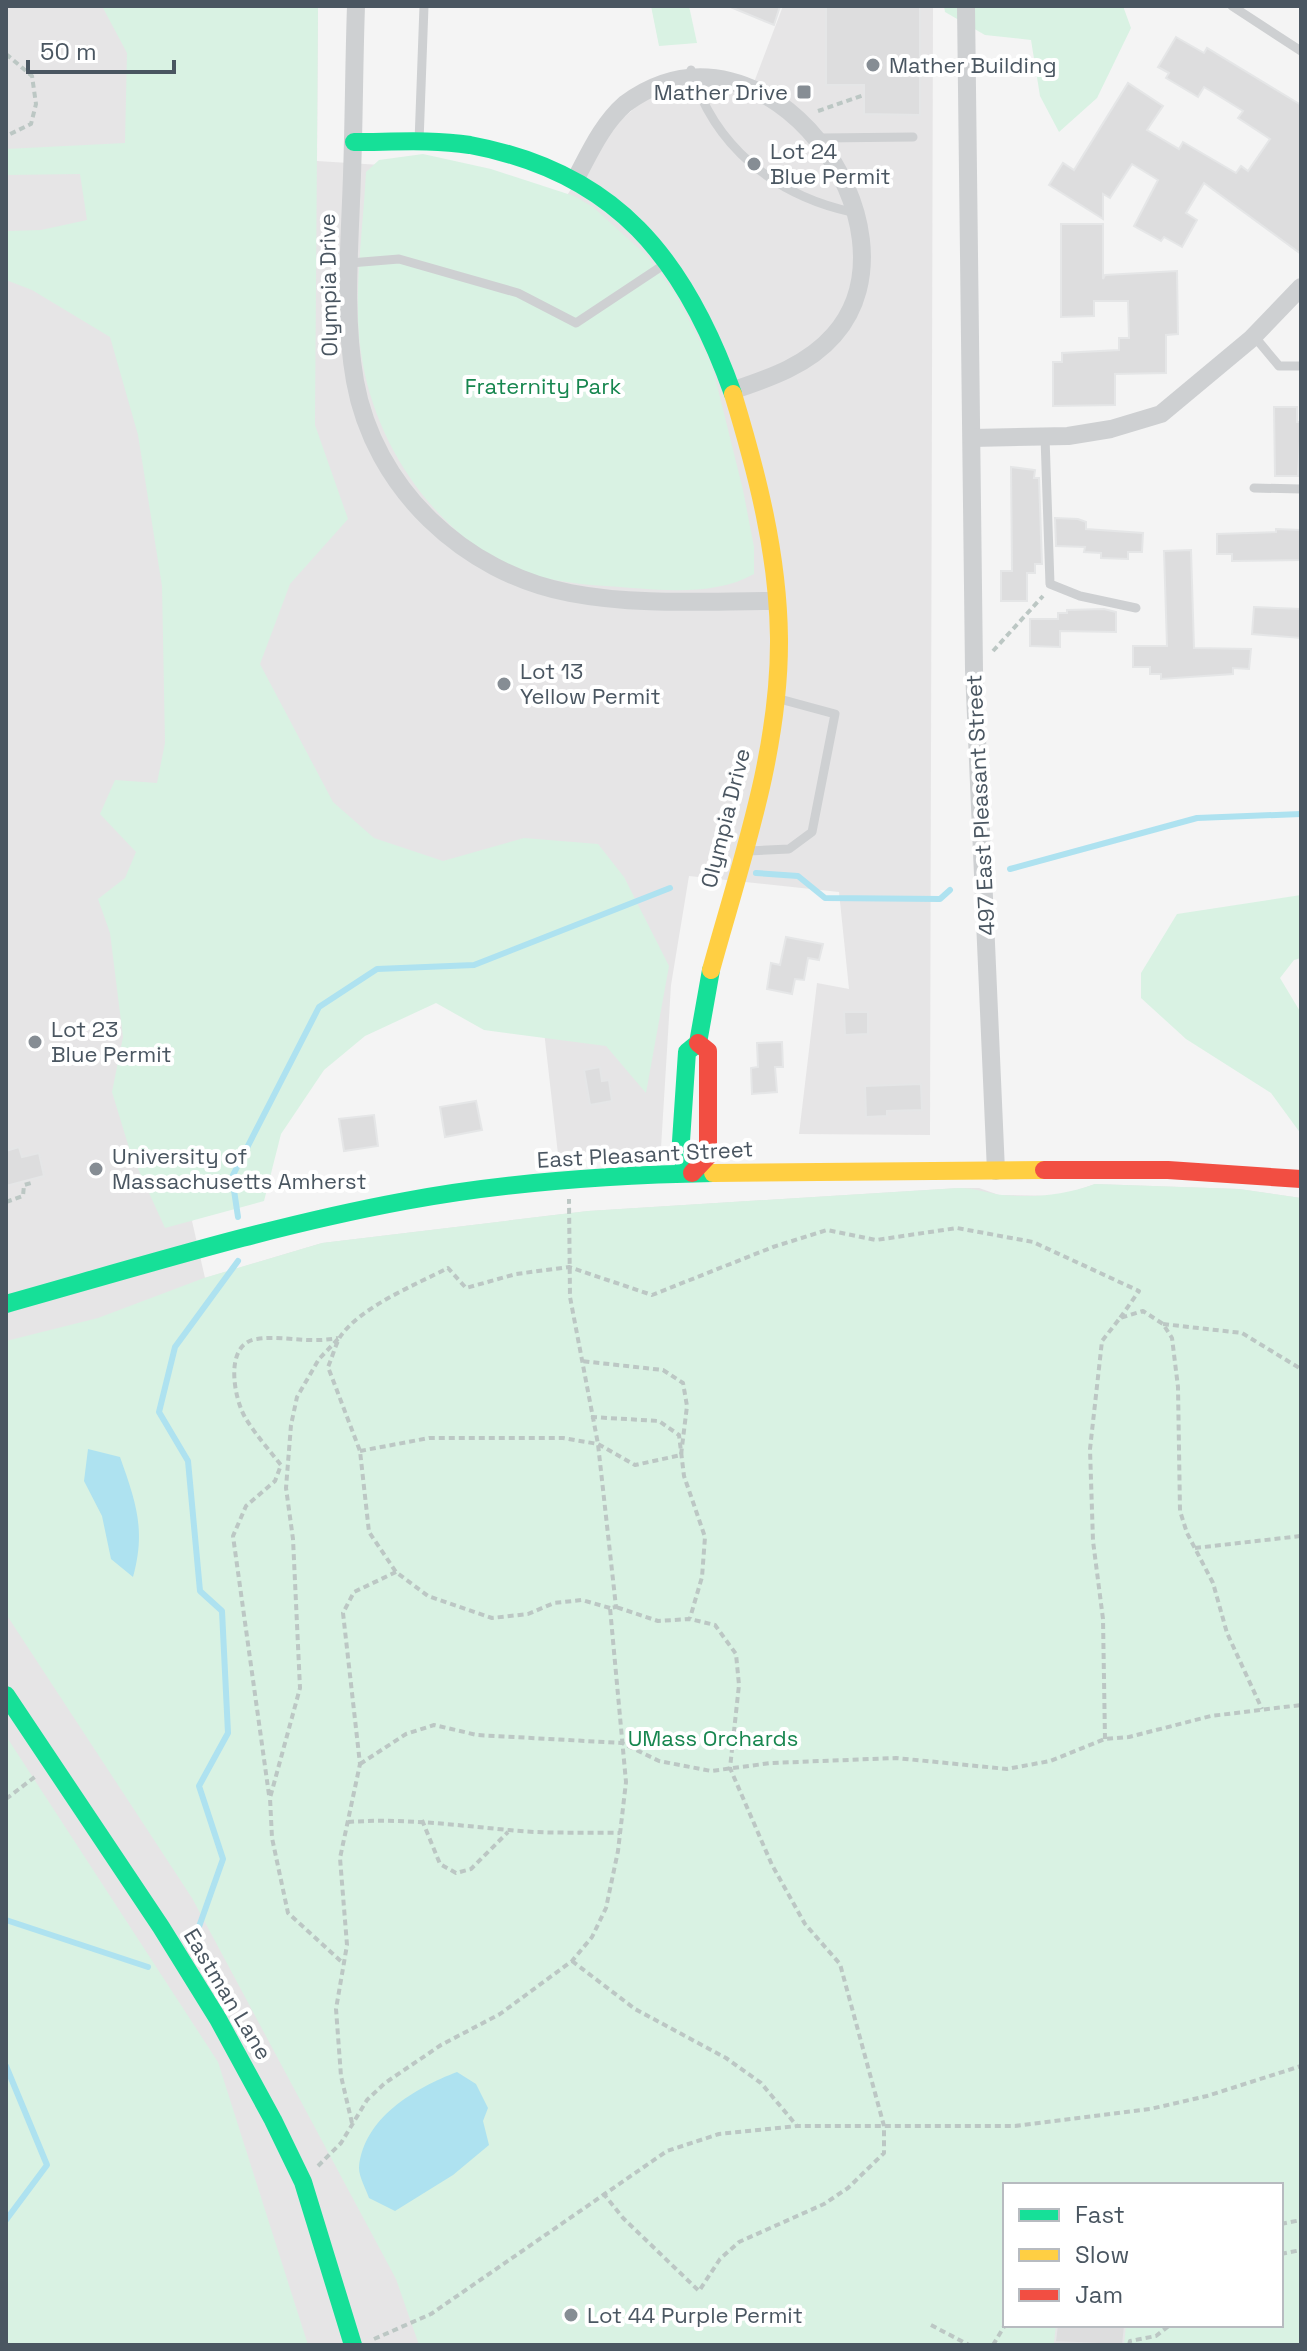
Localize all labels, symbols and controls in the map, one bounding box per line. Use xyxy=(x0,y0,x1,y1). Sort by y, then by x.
scale bar xyxy=(28,24,174,74)
text: 50 m xyxy=(40,36,97,67)
place label: Mather Building xyxy=(889,51,1057,79)
marker: Mather Building xyxy=(864,56,882,74)
place label: Mather Drive xyxy=(654,78,788,106)
marker: Mather Drive xyxy=(795,83,813,101)
place label: Lot 24 Blue Permit xyxy=(770,137,891,190)
marker: Lot 24 Blue Permit xyxy=(745,155,763,173)
street label: Olympia Drive xyxy=(313,213,343,357)
park label: Fraternity Park xyxy=(465,372,621,400)
place label: Lot 13 Yellow Permit xyxy=(520,657,661,710)
street label: 497 East Pleasant Street xyxy=(959,674,1001,936)
marker: Lot 13 Yellow Permit xyxy=(495,675,513,693)
street label: Olympia Drive xyxy=(694,745,756,891)
place label: Lot 23 Blue Permit xyxy=(51,1015,172,1068)
marker: Lot 23 Blue Permit xyxy=(26,1033,44,1051)
street label: East Pleasant Street xyxy=(536,1134,754,1174)
place label: University of Massachusetts Amherst xyxy=(112,1142,367,1195)
marker: University of Massachusetts Amherst xyxy=(87,1160,105,1178)
park label: UMass Orchards xyxy=(628,1724,798,1752)
street label: Eastman Lane xyxy=(178,1923,278,2065)
legend xyxy=(1003,2183,1283,2327)
text: Fast xyxy=(1075,2199,1125,2230)
text: Slow xyxy=(1075,2239,1129,2270)
text: Jam xyxy=(1075,2279,1123,2310)
place label: Lot 44 Purple Permit xyxy=(587,2301,803,2329)
marker: Lot 44 Purple Permit xyxy=(562,2306,580,2324)

